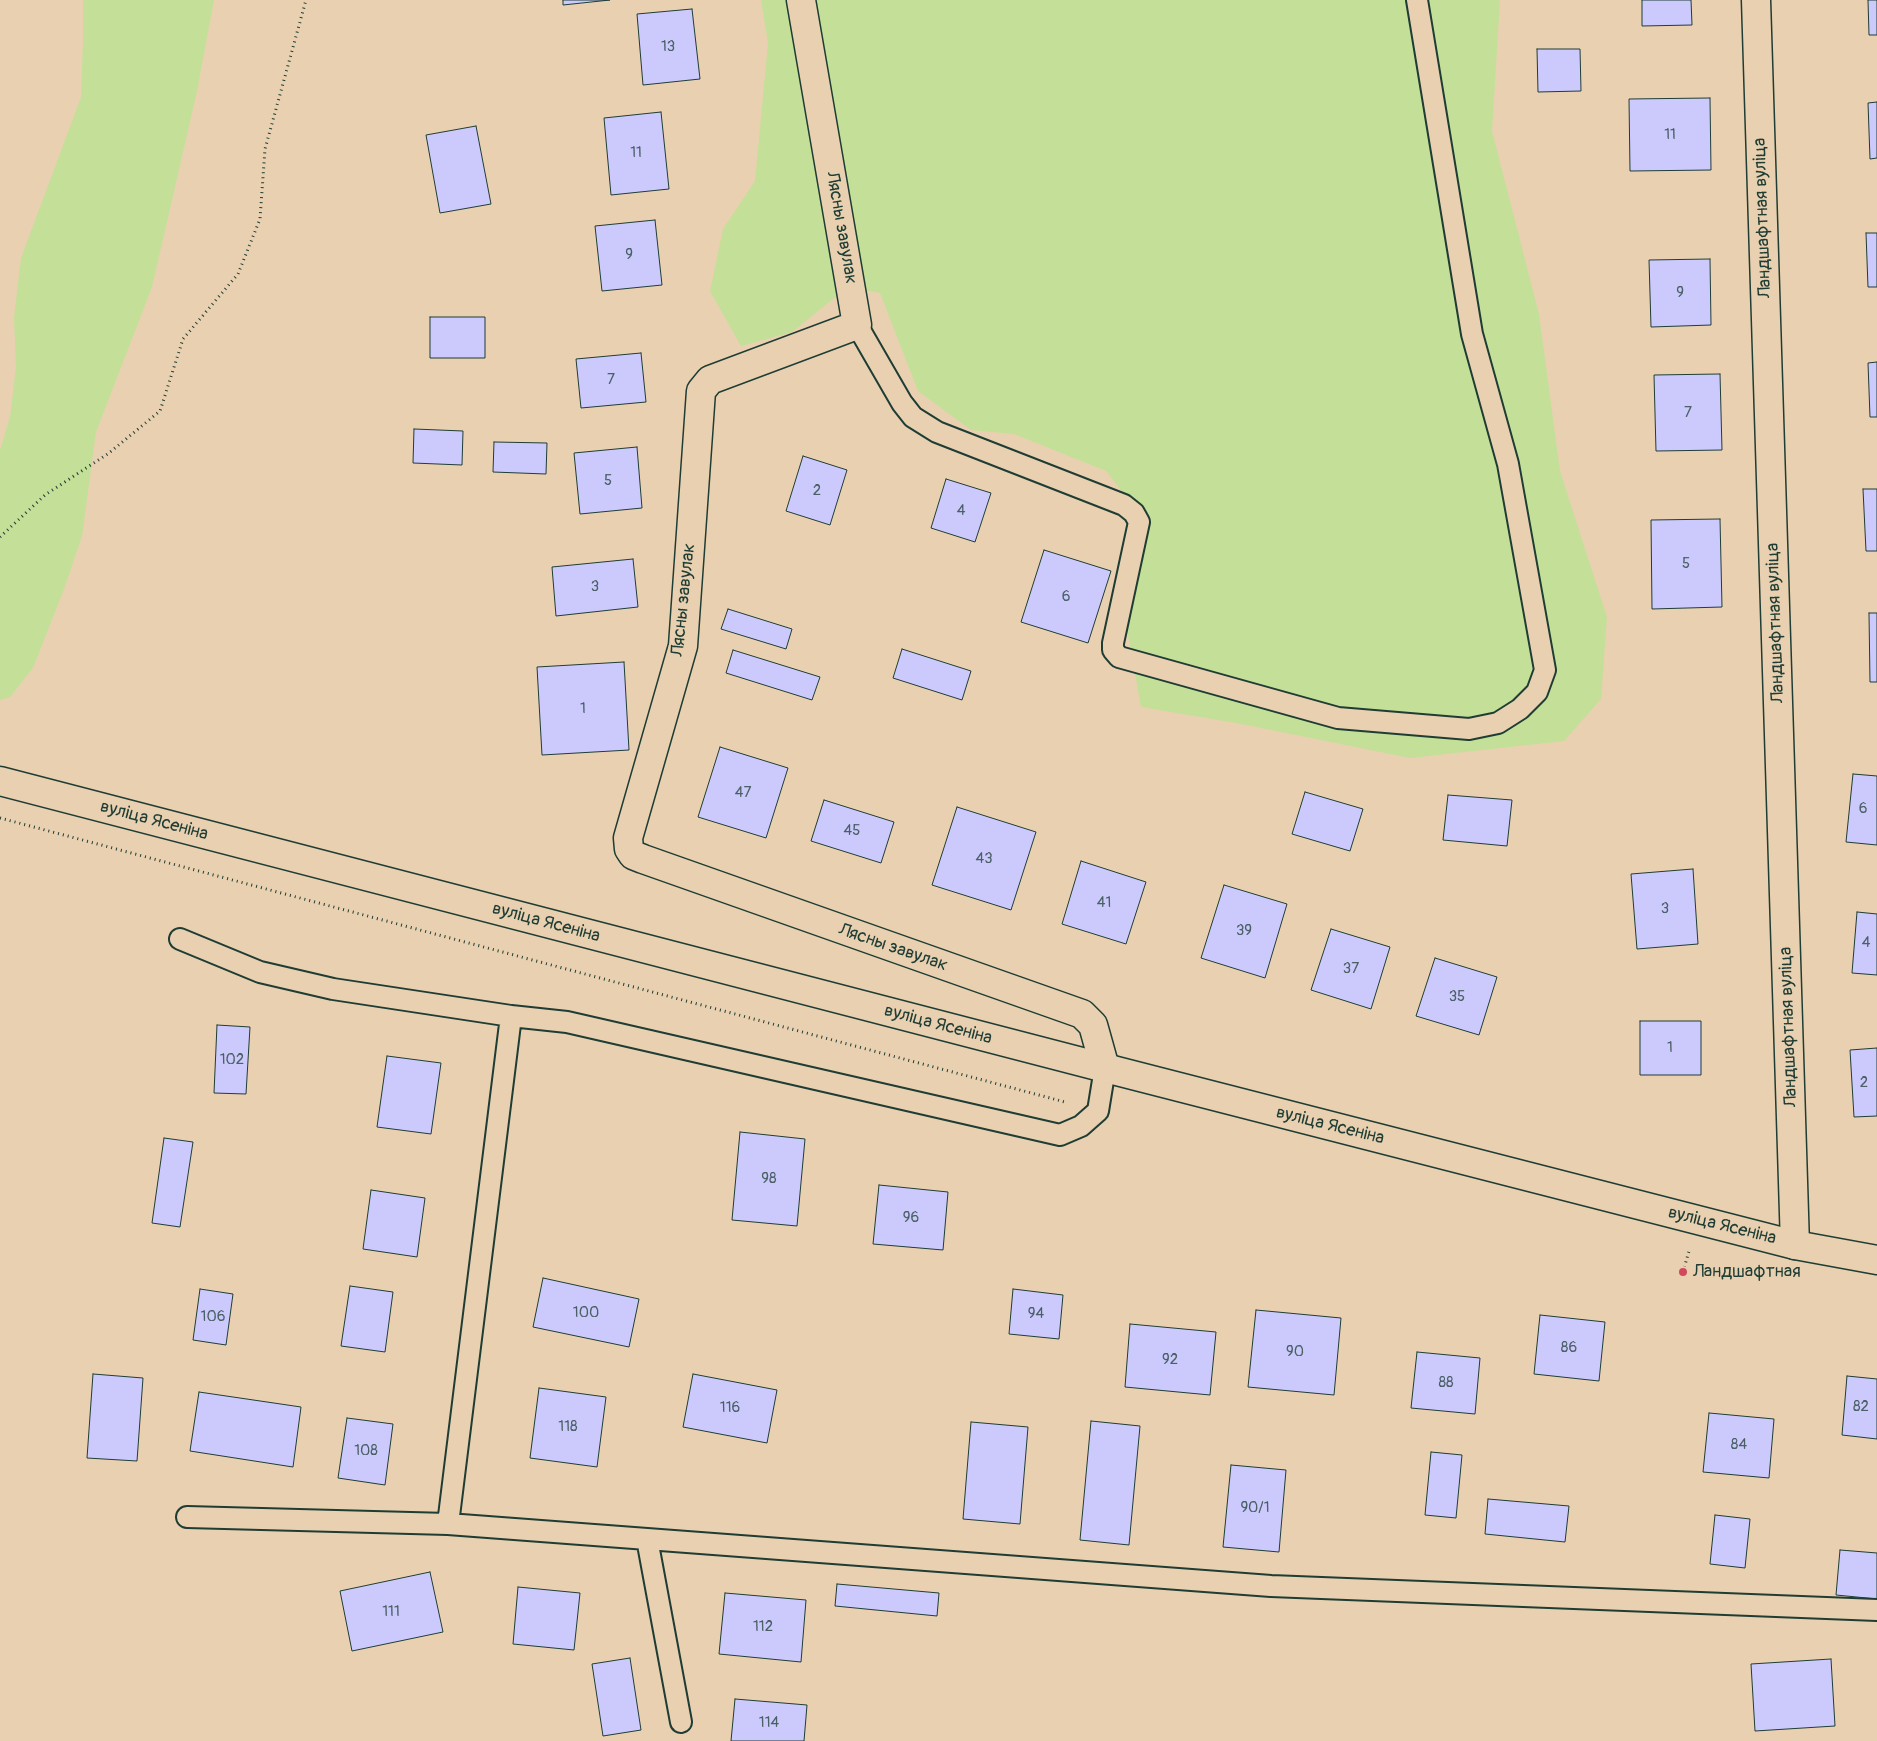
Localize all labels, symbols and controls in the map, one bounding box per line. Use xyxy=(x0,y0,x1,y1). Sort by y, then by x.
house number: 13 xyxy=(661,38,675,56)
house number: 11 xyxy=(1664,126,1676,144)
street label: Ландшафтная вуліца xyxy=(1749,137,1777,299)
house number: 11 xyxy=(630,144,642,162)
street label: Лясны завулак xyxy=(821,170,861,286)
house number: 9 xyxy=(625,246,633,264)
house number: 9 xyxy=(1676,284,1684,302)
house number: 7 xyxy=(607,371,615,389)
house number: 7 xyxy=(1684,404,1692,422)
house number: 5 xyxy=(604,472,612,490)
house number: 2 xyxy=(813,482,821,500)
house number: 4 xyxy=(957,502,965,520)
street label: Лясны завулак xyxy=(667,542,701,658)
street label: Ландшафтная вуліца xyxy=(1762,542,1790,704)
house number: 5 xyxy=(1682,555,1690,573)
house number: 3 xyxy=(591,578,599,596)
house number: 6 xyxy=(1062,588,1070,606)
house number: 1 xyxy=(580,700,586,718)
house number: 47 xyxy=(735,784,751,802)
street label: вуліца Ясеніна xyxy=(98,796,210,846)
house number: 6 xyxy=(1859,800,1867,818)
house number: 45 xyxy=(844,822,860,840)
house number: 43 xyxy=(975,850,993,868)
house number: 41 xyxy=(1097,894,1111,912)
street label: вуліца Ясеніна xyxy=(490,898,602,948)
house number: 3 xyxy=(1661,900,1669,918)
street label: Лясны завулак xyxy=(836,919,950,977)
house number: 39 xyxy=(1236,922,1252,940)
house number: 4 xyxy=(1862,934,1870,952)
street label: Ландшафтная вуліца xyxy=(1775,946,1803,1108)
house number: 37 xyxy=(1343,960,1359,978)
house number: 35 xyxy=(1449,988,1465,1006)
street label: вуліца Ясеніна xyxy=(882,1000,994,1050)
house number: 1 xyxy=(1667,1039,1673,1057)
house number: 102 xyxy=(220,1051,244,1069)
house number: 2 xyxy=(1860,1074,1868,1092)
street label: вуліца Ясеніна xyxy=(1274,1102,1386,1150)
house number: 98 xyxy=(761,1170,777,1188)
street label: вуліца Ясеніна xyxy=(1666,1202,1778,1250)
house number: 96 xyxy=(903,1209,919,1227)
place label: Ландшафтная xyxy=(1693,1261,1801,1283)
marker: Ландшафтная xyxy=(1677,1266,1689,1278)
house number: 100 xyxy=(573,1304,599,1322)
house number: 94 xyxy=(1028,1305,1044,1323)
house number: 106 xyxy=(201,1308,225,1326)
house number: 86 xyxy=(1561,1339,1577,1357)
house number: 90 xyxy=(1286,1343,1304,1361)
house number: 92 xyxy=(1162,1351,1178,1369)
house number: 88 xyxy=(1438,1374,1454,1392)
house number: 82 xyxy=(1853,1398,1869,1416)
house number: 116 xyxy=(720,1399,740,1417)
house number: 118 xyxy=(558,1418,578,1436)
house number: 84 xyxy=(1731,1436,1747,1454)
house number: 108 xyxy=(354,1442,378,1460)
house number: 90/1 xyxy=(1240,1499,1270,1517)
house number: 111 xyxy=(382,1603,400,1621)
house number: 112 xyxy=(753,1618,773,1636)
house number: 114 xyxy=(759,1714,779,1732)

